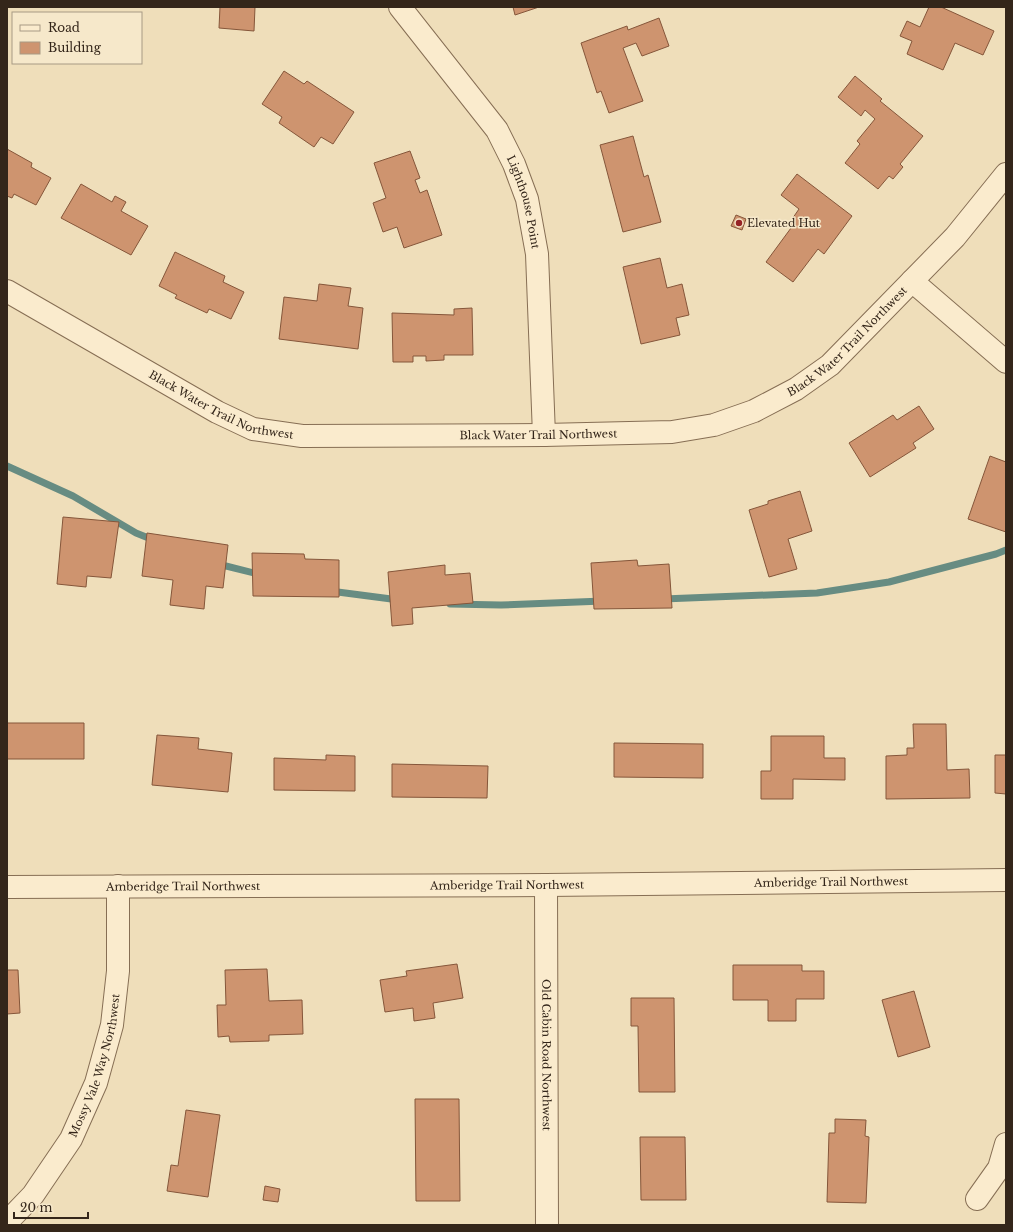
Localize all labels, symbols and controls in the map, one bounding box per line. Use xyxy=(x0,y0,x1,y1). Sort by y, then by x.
legend xyxy=(12,12,142,64)
text: Road xyxy=(48,20,80,35)
text: Building xyxy=(48,40,102,55)
street label: Lighthouse Point xyxy=(504,153,543,251)
place label: Elevated Hut xyxy=(747,216,821,230)
marker: Elevated Hut xyxy=(734,218,744,228)
street label: Black Water Trail Northwest xyxy=(785,283,911,399)
street label: Black Water Trail Northwest xyxy=(147,367,295,442)
street label: Black Water Trail Northwest xyxy=(459,426,618,442)
street label: Amberidge Trail Northwest xyxy=(753,874,909,890)
street label: Amberidge Trail Northwest xyxy=(429,878,585,892)
street label: Amberidge Trail Northwest xyxy=(105,879,261,894)
street label: Old Cabin Road Northwest xyxy=(539,979,554,1132)
street label: Mossy Vale Way Northwest xyxy=(66,992,123,1139)
scale bar xyxy=(14,1194,88,1220)
text: 20 m xyxy=(20,1200,52,1215)

